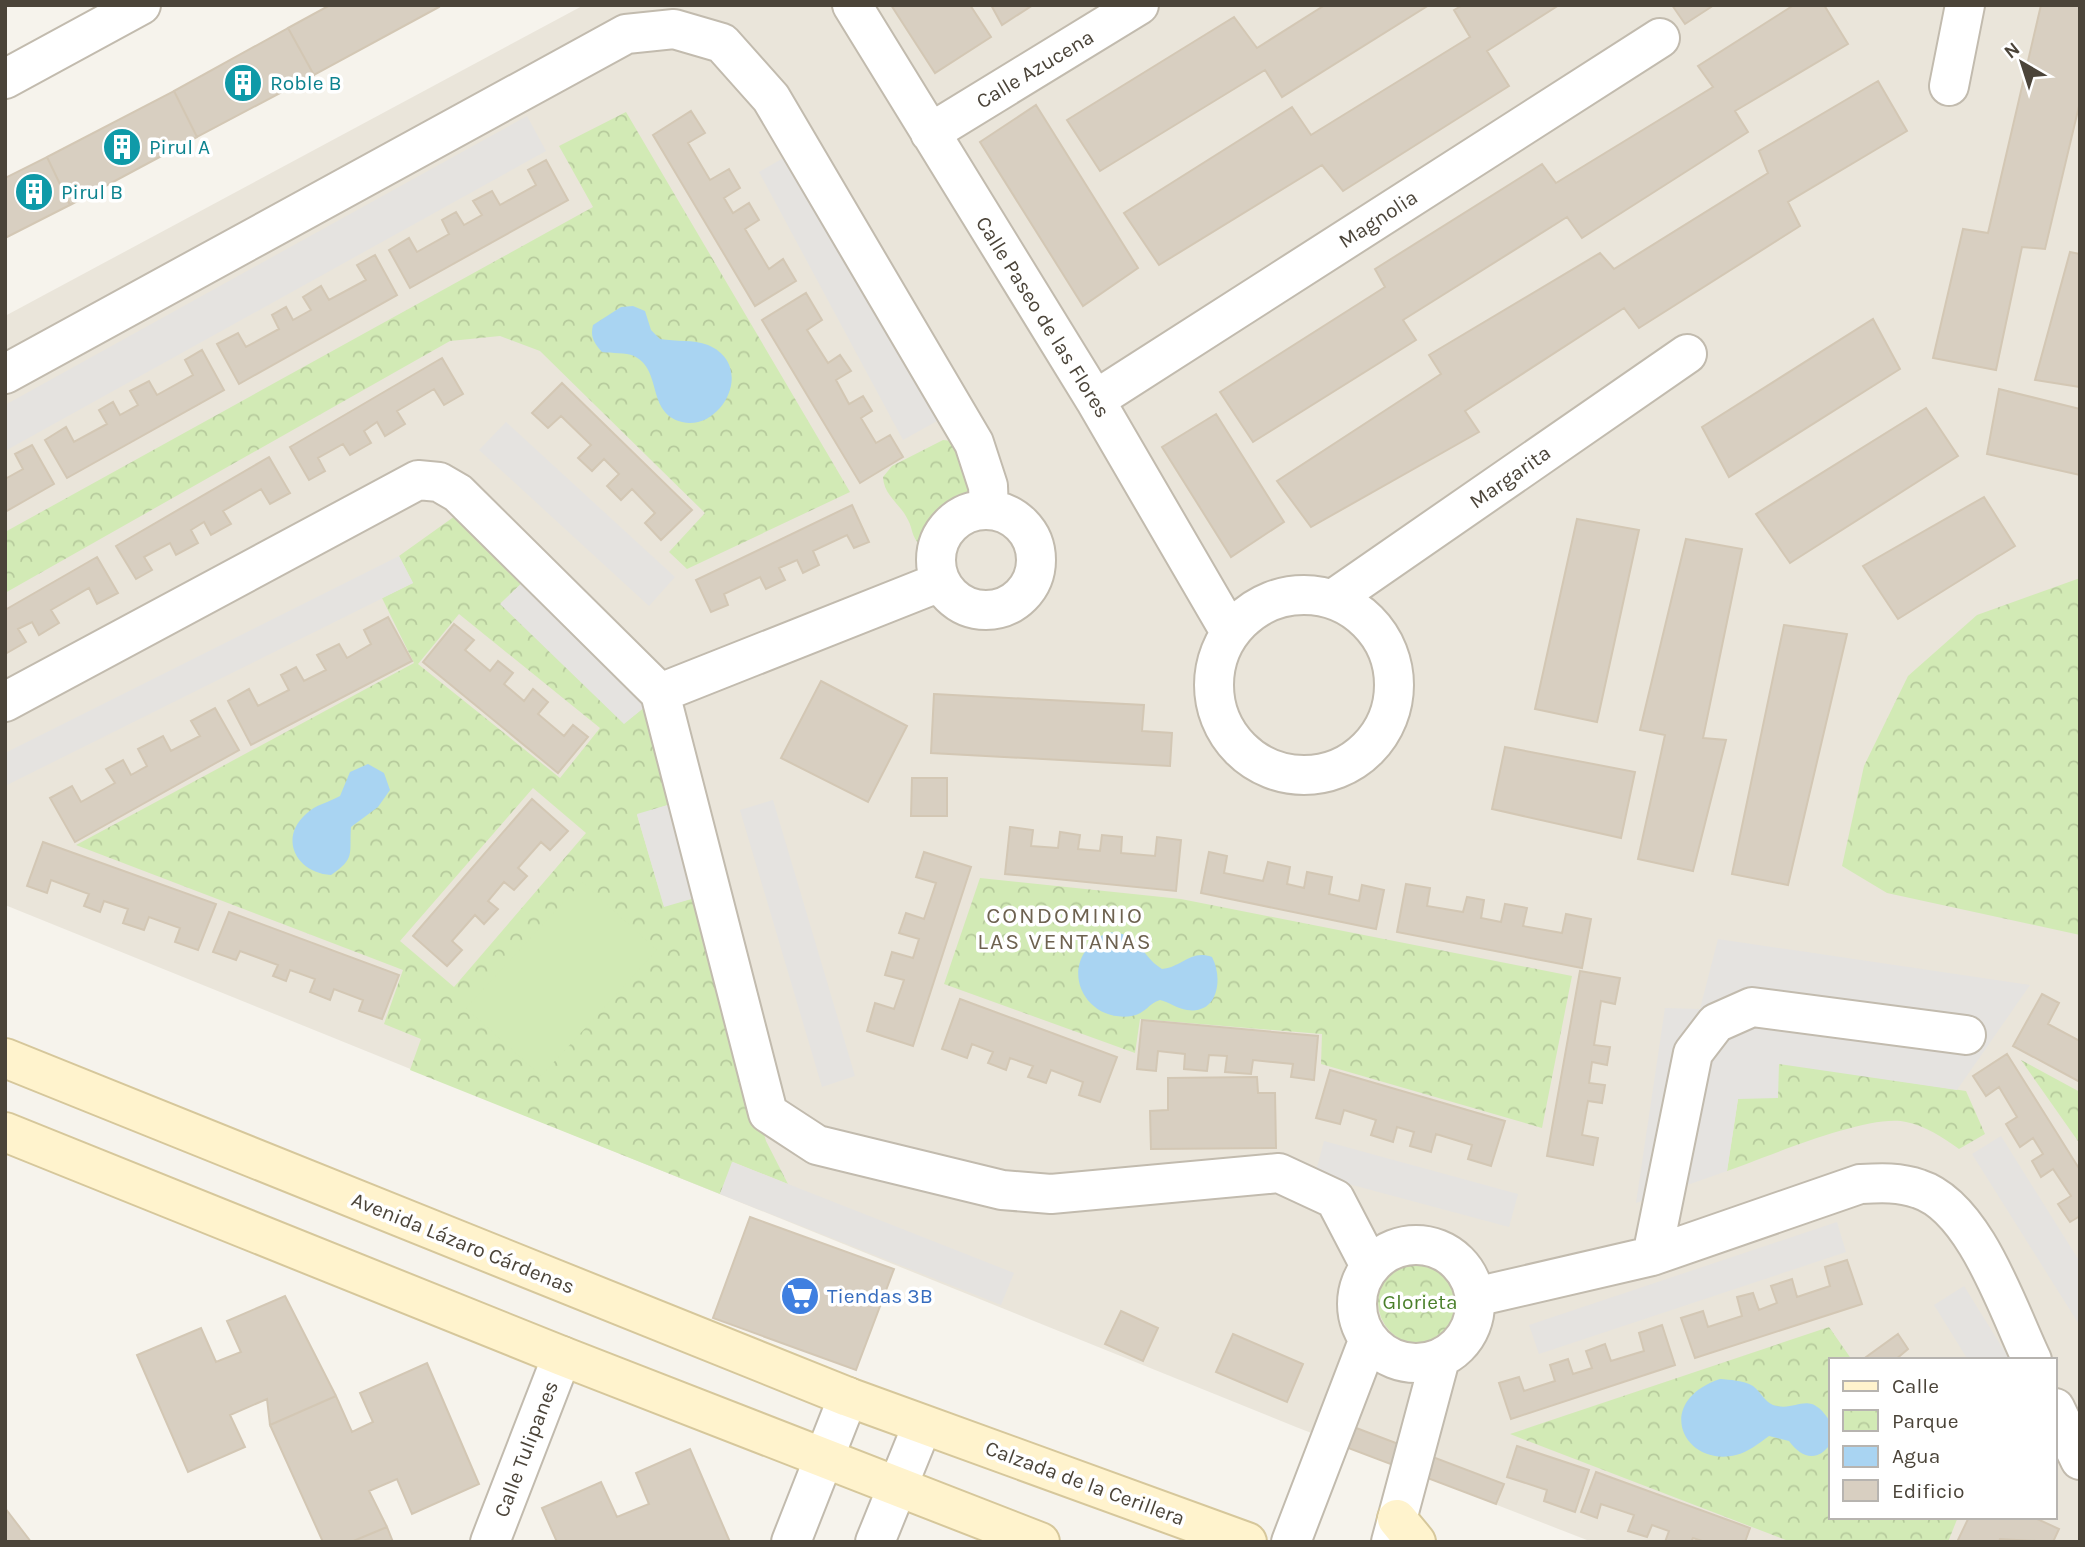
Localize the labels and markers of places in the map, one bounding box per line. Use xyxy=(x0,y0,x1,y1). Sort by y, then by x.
building icon: Roble B xyxy=(222,62,264,104)
place label: Roble B xyxy=(270,71,341,95)
building icon: Pirul A xyxy=(101,126,143,168)
place label: Pirul A xyxy=(149,135,210,159)
building icon: Pirul B xyxy=(13,171,55,213)
place label: Pirul B xyxy=(61,180,123,204)
supermarket icon: Tiendas 3B xyxy=(779,1275,821,1317)
place label: Tiendas 3B xyxy=(827,1284,933,1308)

